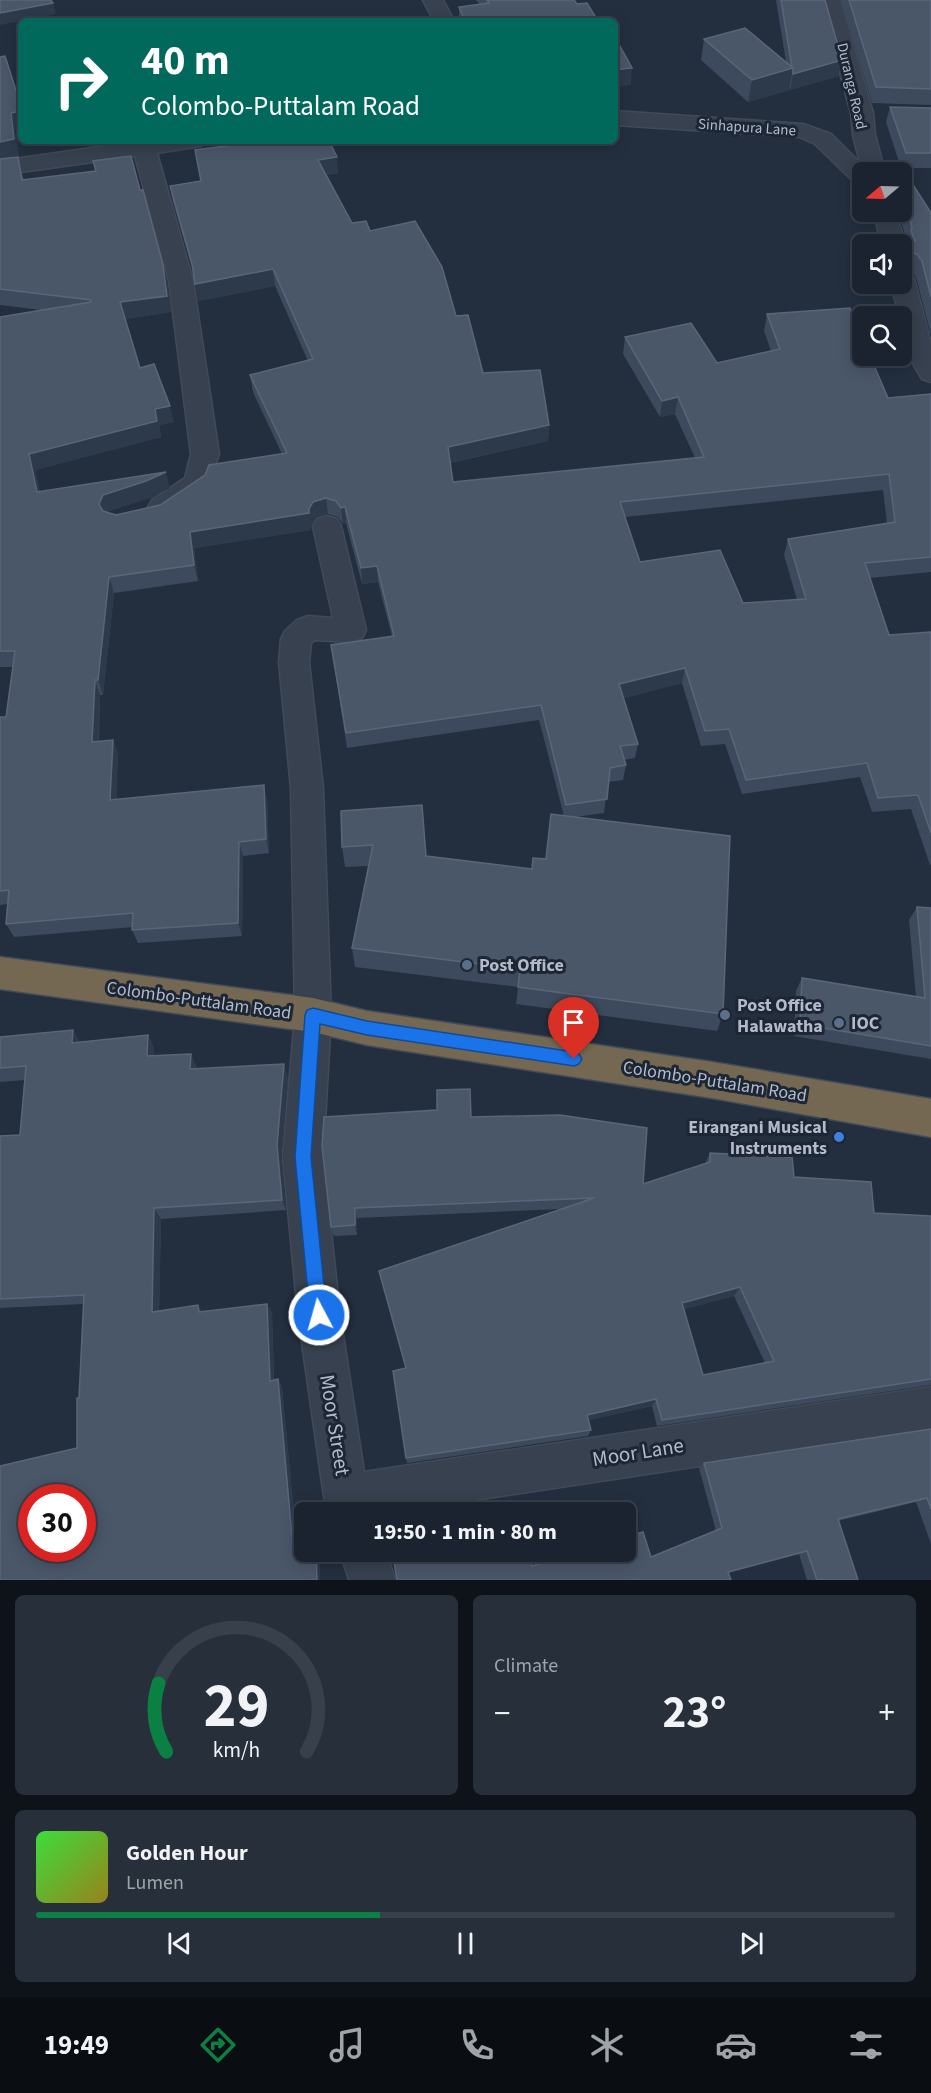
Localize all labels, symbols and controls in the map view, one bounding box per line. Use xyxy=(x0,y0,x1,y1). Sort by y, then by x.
text: 40 m xyxy=(141,31,230,91)
street label: Duranga Road xyxy=(831,41,872,131)
icon: right xyxy=(42,42,120,120)
text: Colombo-Puttalam Road xyxy=(141,87,420,126)
street label: Sinhapura Lane xyxy=(697,114,797,141)
north arrow xyxy=(852,162,912,222)
map controls xyxy=(852,162,912,366)
button: sound xyxy=(852,234,912,294)
button: search xyxy=(852,306,912,366)
place label: Post Office xyxy=(479,953,564,978)
marker: Post Office xyxy=(460,958,474,972)
street label: Colombo-Puttalam Road xyxy=(105,975,293,1026)
place label: Post Office Halawatha xyxy=(737,993,823,1039)
pin xyxy=(548,997,599,1059)
icon: arrive xyxy=(557,1006,590,1039)
marker: Post Office Halawatha xyxy=(718,1008,732,1022)
place label: IOC xyxy=(851,1011,880,1036)
marker: IOC xyxy=(832,1016,846,1030)
street label: Colombo-Puttalam Road xyxy=(621,1055,809,1108)
place label: Eirangani Musical Instruments xyxy=(688,1115,827,1161)
marker: Eirangani Musical Instruments xyxy=(832,1130,846,1144)
position arrow xyxy=(287,1283,351,1347)
street label: Moor Street xyxy=(312,1372,358,1478)
street label: Moor Lane xyxy=(590,1430,686,1474)
speed limit sign: 30 xyxy=(18,1484,96,1562)
text: 19:50 · 1 min · 80 m xyxy=(373,1516,557,1548)
text: Climate xyxy=(494,1652,558,1680)
text: 29 xyxy=(204,1662,269,1751)
text: 23° xyxy=(663,1681,726,1745)
text: − xyxy=(494,1690,510,1737)
text: + xyxy=(879,1690,895,1737)
text: km/h xyxy=(213,1735,260,1766)
text: Golden Hour xyxy=(126,1837,248,1869)
text: Lumen xyxy=(126,1869,184,1897)
icon: previous xyxy=(163,1927,196,1960)
icon: pause xyxy=(449,1927,482,1960)
icon: next xyxy=(735,1927,768,1960)
icon: directions xyxy=(197,2024,239,2066)
icon: music xyxy=(326,2024,368,2066)
icon: phone xyxy=(456,2024,498,2066)
icon: climate xyxy=(586,2024,628,2066)
icon: car xyxy=(715,2024,757,2066)
icon: filters xyxy=(845,2024,887,2066)
text: 19:49 xyxy=(44,2026,109,2065)

